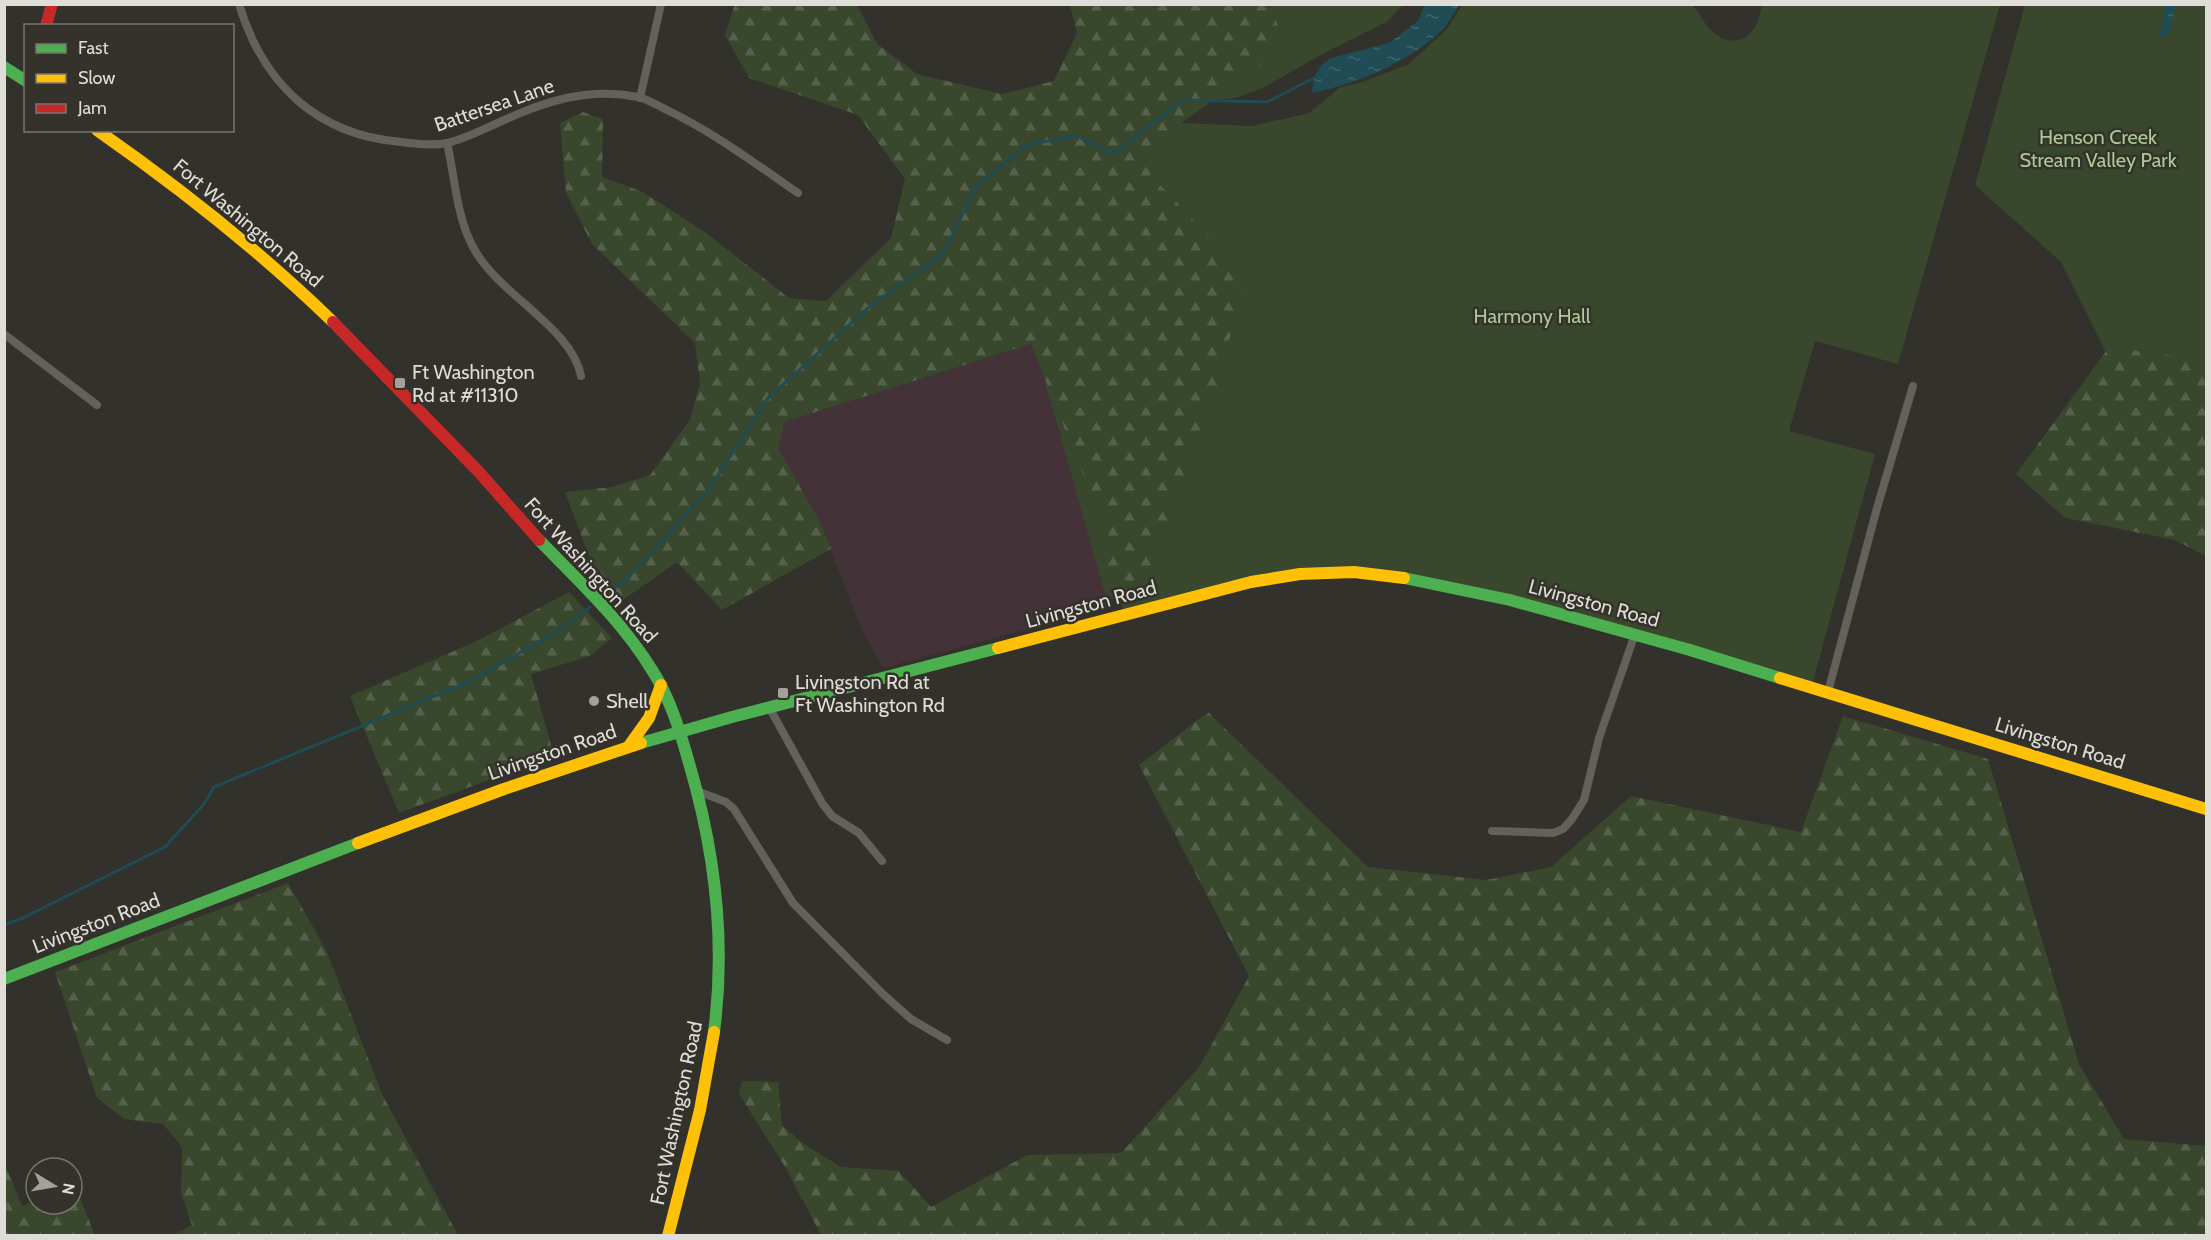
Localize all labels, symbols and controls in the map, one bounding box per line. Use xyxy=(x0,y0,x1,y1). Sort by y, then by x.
legend xyxy=(24,24,234,132)
text: Fast xyxy=(78,37,109,59)
text: Slow xyxy=(78,67,115,89)
street label: Battersea Lane xyxy=(431,73,557,137)
text: Jam xyxy=(77,97,107,119)
park label: Henson Creek Stream Valley Park xyxy=(2019,125,2177,172)
street label: Fort Washington Road xyxy=(169,154,327,292)
park label: Harmony Hall xyxy=(1474,304,1591,328)
place label: Ft Washington Rd at #11310 xyxy=(412,360,535,407)
marker: Ft Washington Rd at #11310 xyxy=(393,376,407,390)
street label: Fort Washington Road xyxy=(519,492,663,648)
street label: Livingston Road xyxy=(1526,574,1662,632)
street label: Livingston Road xyxy=(1023,575,1159,633)
place label: Livingston Rd at Ft Washington Rd xyxy=(795,670,945,717)
marker: Livingston Rd at Ft Washington Rd xyxy=(776,686,790,700)
place label: Shell xyxy=(606,689,648,713)
marker: Shell xyxy=(587,694,601,708)
street label: Livingston Road xyxy=(1992,712,2128,774)
street label: Livingston Road xyxy=(485,719,619,785)
street label: Livingston Road xyxy=(29,888,163,958)
street label: Fort Washington Road xyxy=(645,1019,707,1207)
north arrow xyxy=(24,1156,84,1216)
text: N xyxy=(58,1181,79,1196)

